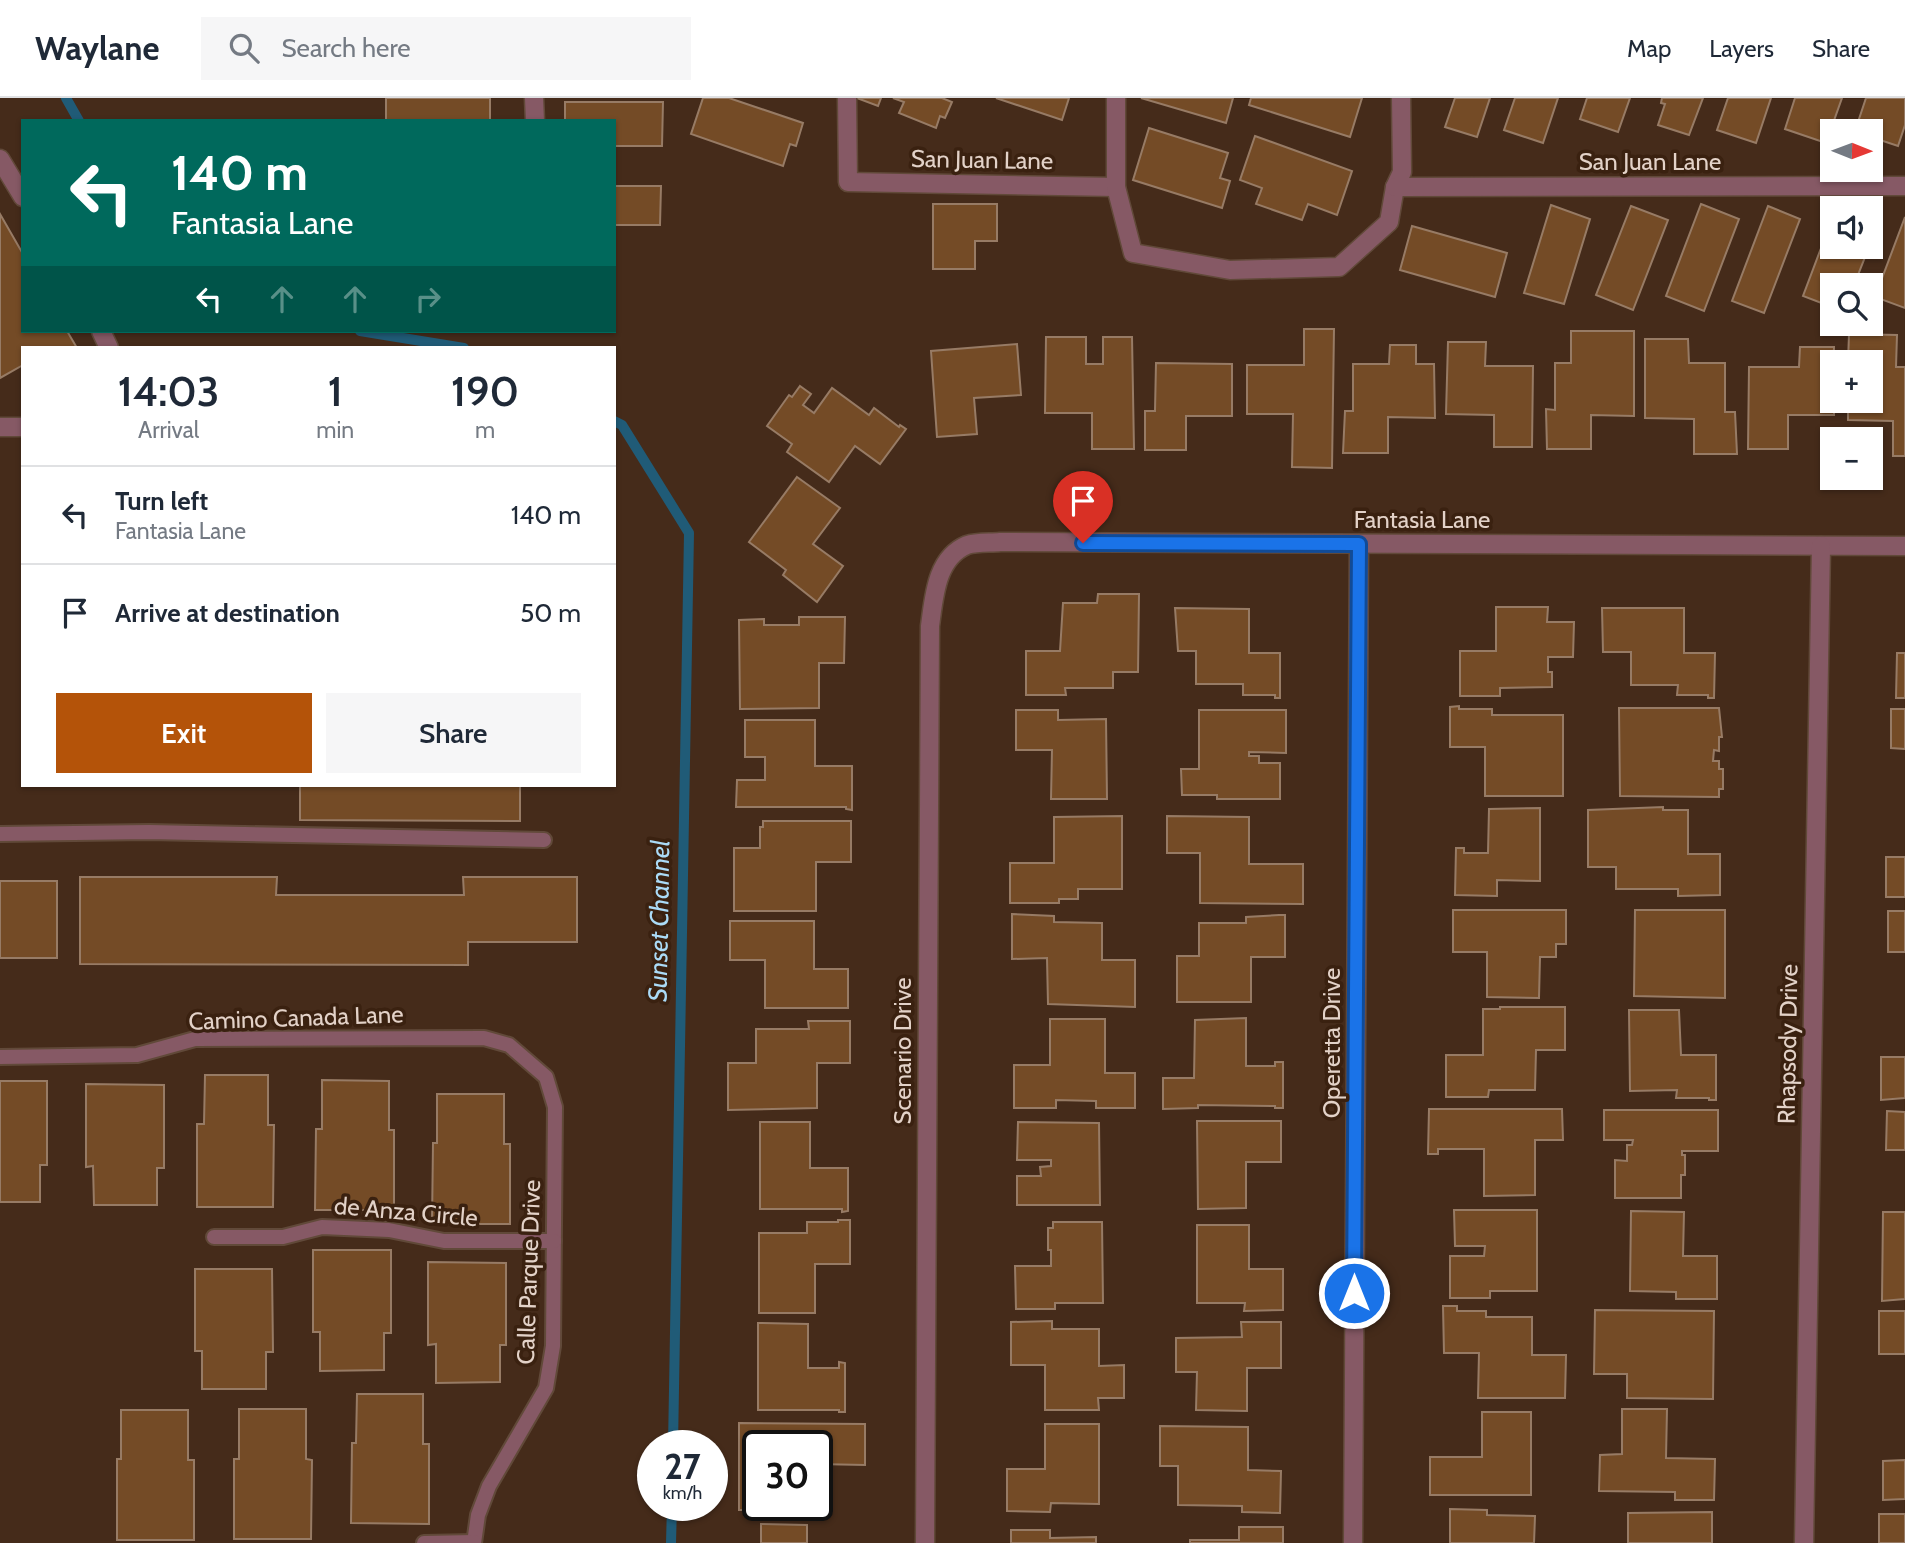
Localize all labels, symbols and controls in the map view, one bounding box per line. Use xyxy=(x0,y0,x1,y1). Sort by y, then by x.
search box xyxy=(201,17,691,80)
text: Waylane xyxy=(35,28,159,68)
icon: search xyxy=(225,29,263,67)
text: Search here xyxy=(281,32,411,64)
text: Map xyxy=(1627,34,1671,63)
text: Layers xyxy=(1709,34,1774,63)
text: Share xyxy=(1812,34,1870,63)
north arrow xyxy=(1820,119,1883,182)
map controls xyxy=(1820,119,1883,490)
text: 140 m xyxy=(171,143,308,202)
street label: San Juan Lane xyxy=(911,144,1053,175)
icon: left xyxy=(56,147,147,238)
street label: San Juan Lane xyxy=(1579,147,1721,176)
button: sound xyxy=(1820,196,1883,259)
text: Fantasia Lane xyxy=(171,203,353,242)
button: search xyxy=(1820,273,1883,336)
icon: left xyxy=(190,280,228,318)
icon: ahead xyxy=(263,280,301,318)
icon: ahead xyxy=(336,280,374,318)
icon: right xyxy=(409,280,447,318)
button: + xyxy=(1820,350,1883,413)
text: 14:03 xyxy=(118,365,219,417)
text: 1 xyxy=(328,365,343,417)
text: 190 xyxy=(451,365,519,417)
text: Arrival xyxy=(138,416,199,444)
text: min xyxy=(316,416,354,444)
text: m xyxy=(475,416,495,444)
button: − xyxy=(1820,427,1883,490)
pin xyxy=(1053,471,1113,543)
icon: arrive xyxy=(1064,482,1102,520)
text: Turn left xyxy=(115,485,208,517)
icon: left xyxy=(56,496,94,534)
text: 140 m xyxy=(511,499,581,531)
street label: Fantasia Lane xyxy=(1354,505,1490,534)
text: Fantasia Lane xyxy=(115,517,246,545)
icon: arrive xyxy=(56,594,94,632)
text: Arrive at destination xyxy=(115,597,340,629)
text: 50 m xyxy=(520,597,581,629)
button: Exit xyxy=(56,693,312,773)
button: Share xyxy=(326,693,581,773)
water label: Sunset Channel xyxy=(642,840,676,1002)
street label: Rhapsody Drive xyxy=(1772,964,1803,1124)
street label: Operetta Drive xyxy=(1317,968,1346,1118)
street label: Scenario Drive xyxy=(888,977,917,1125)
street label: Camino Canada Lane xyxy=(188,999,404,1036)
street label: Calle Parque Drive xyxy=(511,1179,546,1365)
street label: de Anza Circle xyxy=(333,1191,479,1232)
position arrow xyxy=(1317,1256,1391,1330)
speed limit sign: 30 xyxy=(742,1430,833,1521)
text: 27 xyxy=(664,1445,701,1488)
text: km/h xyxy=(663,1482,702,1504)

